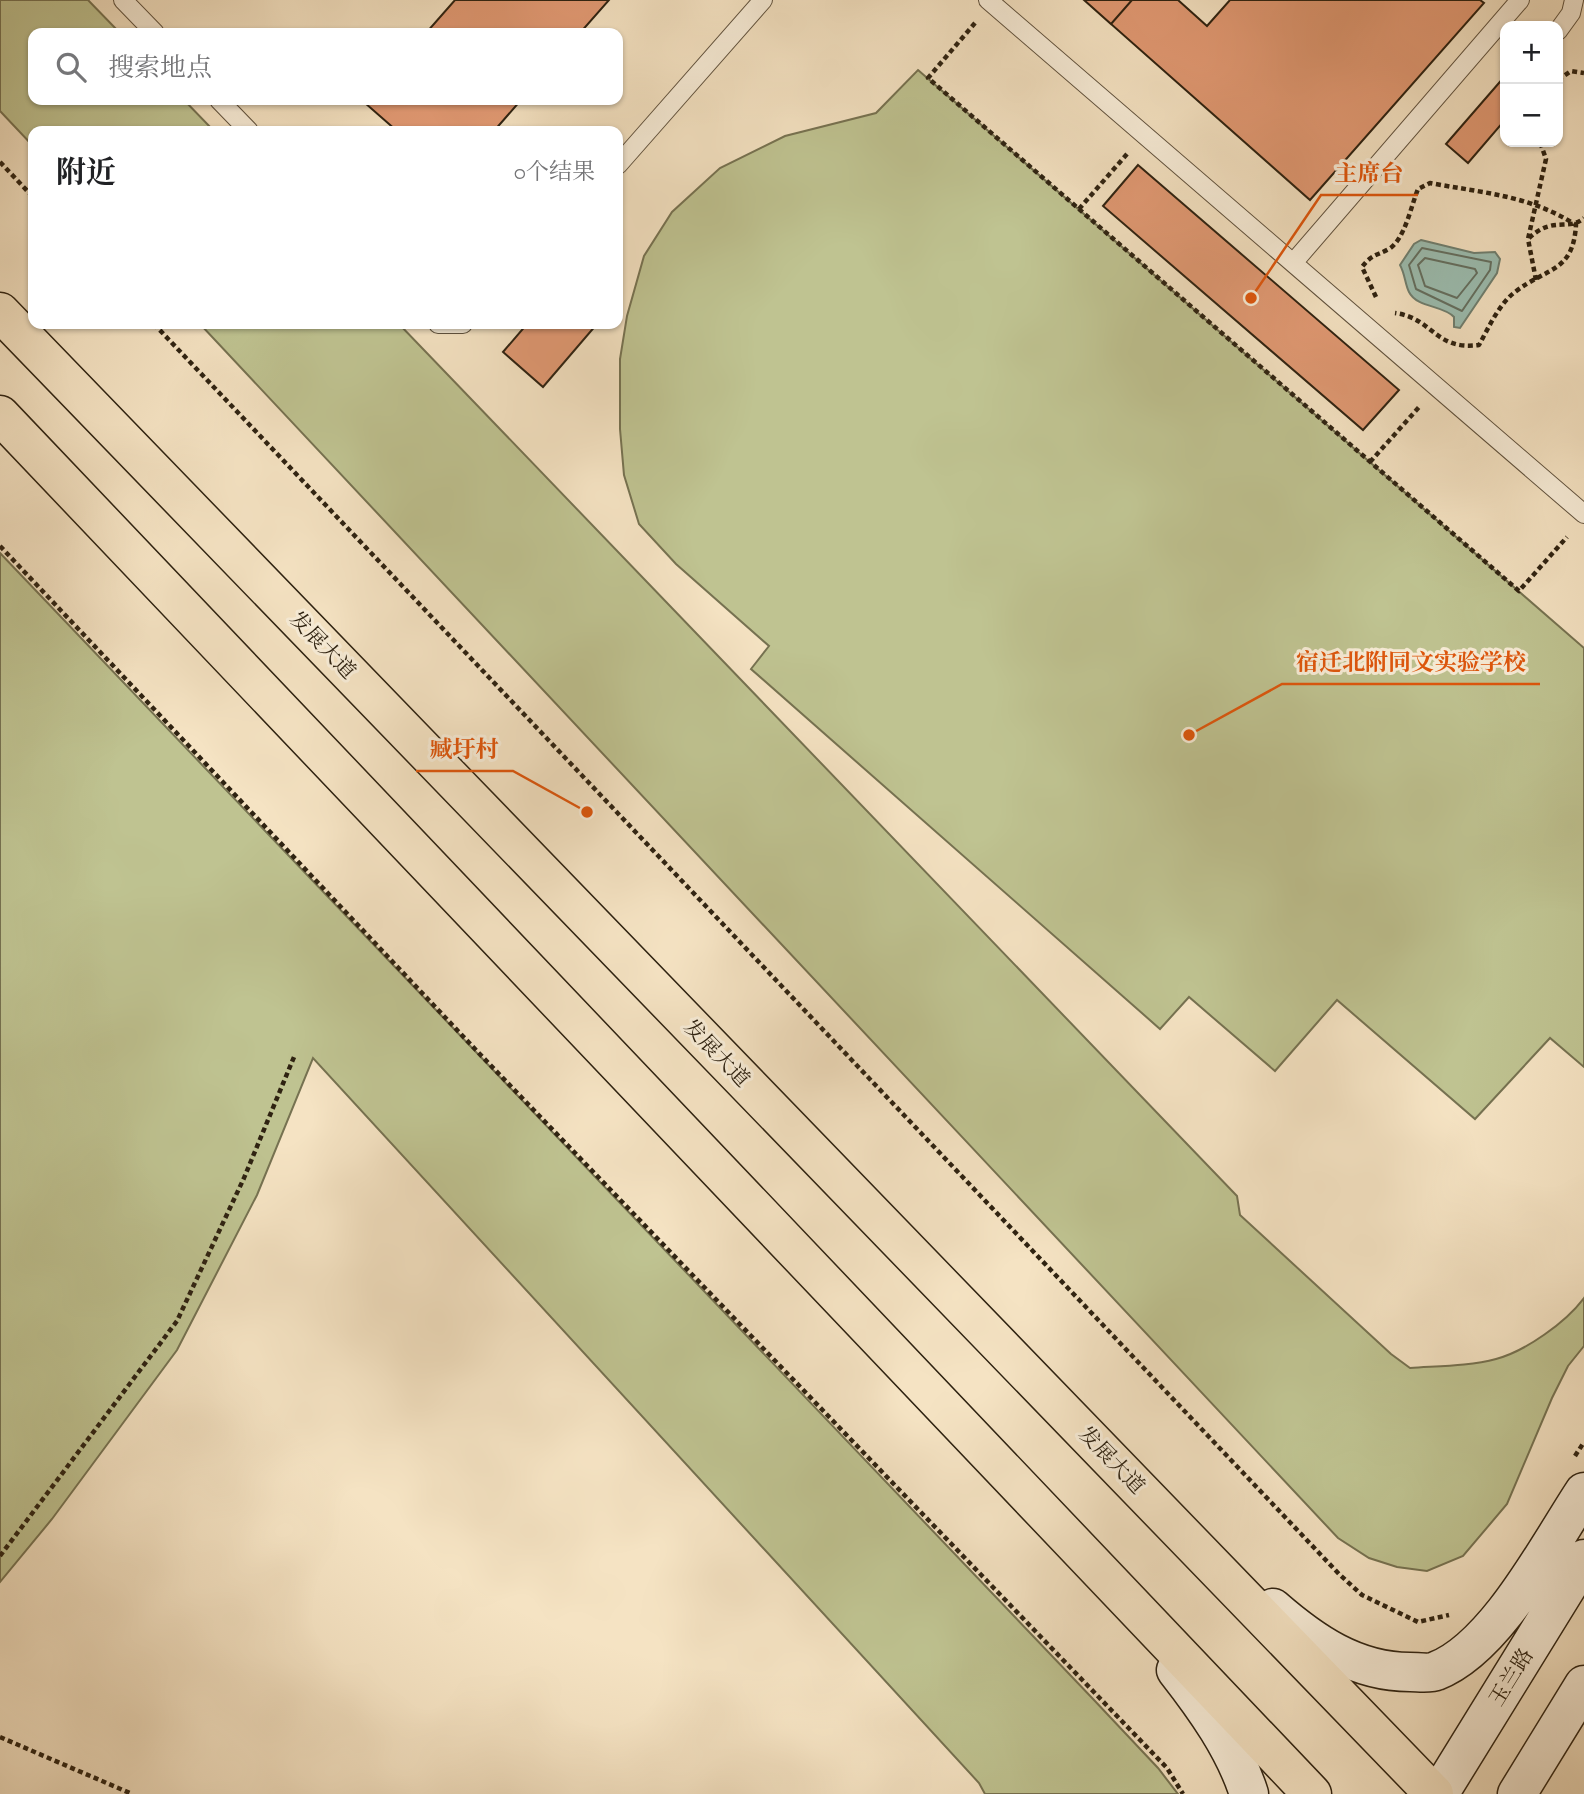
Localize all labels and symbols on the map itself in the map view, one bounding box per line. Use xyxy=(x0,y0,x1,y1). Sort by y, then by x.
callout: 主席台 xyxy=(1321,151,1418,195)
text: 主席台 xyxy=(1335,159,1404,192)
street label: 发展大道 xyxy=(282,606,362,687)
callout: 宿迁北附同文实验学校 xyxy=(1282,640,1540,684)
text: 宿迁北附同文实验学校 xyxy=(1296,648,1526,681)
callout: 臧圩村 xyxy=(416,727,513,771)
text: 臧圩村 xyxy=(430,735,499,768)
street label: 发展大道 xyxy=(676,1014,756,1095)
street label: 发展大道 xyxy=(1071,1421,1151,1502)
street label: 玉兰路 xyxy=(1483,1643,1542,1713)

